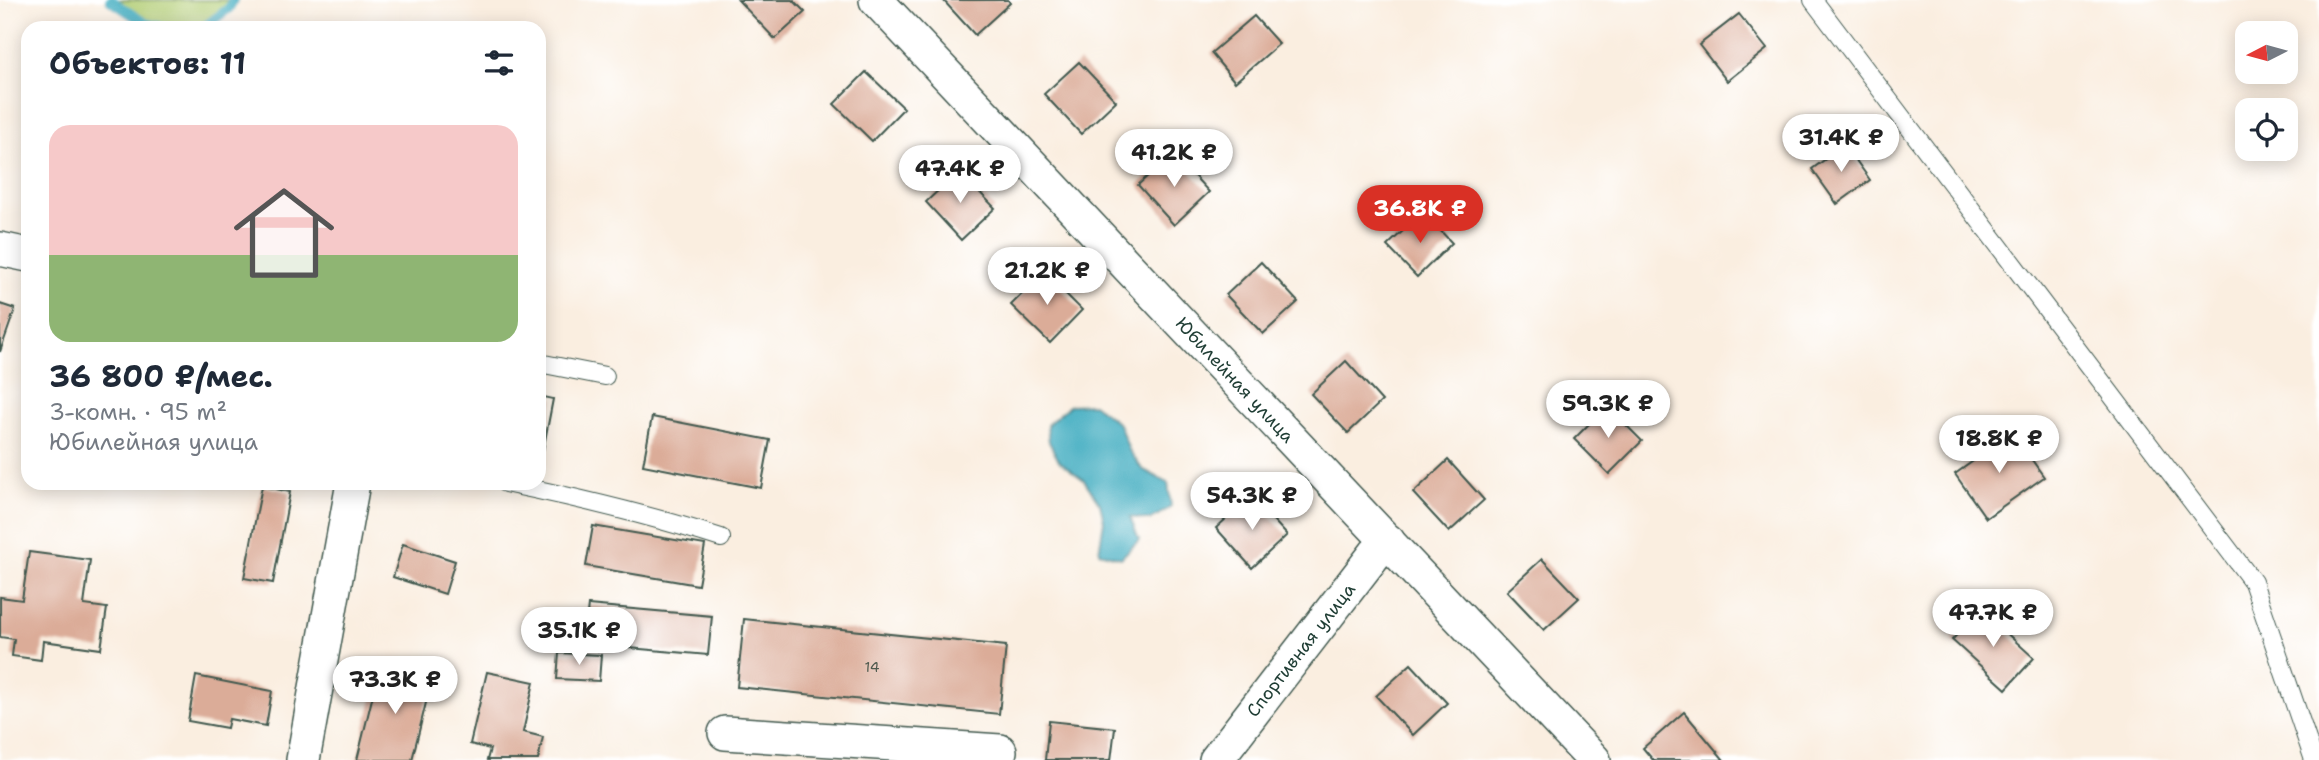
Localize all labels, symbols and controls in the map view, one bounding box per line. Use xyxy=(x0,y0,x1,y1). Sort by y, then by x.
north arrow xyxy=(2235,21,2298,84)
map controls xyxy=(2235,21,2298,161)
text: Объектов: 11 xyxy=(49,43,246,84)
icon: filters xyxy=(480,44,518,82)
button: locate xyxy=(2235,98,2298,161)
pin: 31.4K ₽ xyxy=(1776,114,1906,174)
text: 31.4K ₽ xyxy=(1798,122,1884,152)
pin: 41.2K ₽ xyxy=(1109,130,1239,189)
text: 41.2K ₽ xyxy=(1131,137,1217,167)
pin: 47.4K ₽ xyxy=(895,146,1025,205)
text: 47.4K ₽ xyxy=(915,153,1005,183)
icon: home xyxy=(221,170,347,296)
pin: 36.8K ₽ xyxy=(1355,186,1485,245)
text: 36.8K ₽ xyxy=(1373,193,1467,223)
pin: 21.2K ₽ xyxy=(982,247,1112,307)
text: 21.2K ₽ xyxy=(1004,255,1090,285)
street label: Юбилейная улица xyxy=(1170,312,1300,448)
text: 36 800 ₽/мес. xyxy=(49,356,273,397)
pin: 59.3K ₽ xyxy=(1543,380,1673,440)
text: 59.3K ₽ xyxy=(1562,388,1654,418)
text: 3-комн. · 95 m² xyxy=(49,397,227,427)
pin: 18.8K ₽ xyxy=(1934,416,2064,475)
text: 18.8K ₽ xyxy=(1955,423,2043,453)
text: Юбилейная улица xyxy=(49,427,258,457)
pin: 54.3K ₽ xyxy=(1187,472,1317,532)
text: 54.3K ₽ xyxy=(1206,480,1298,510)
street label: Спортивная улица xyxy=(1241,578,1361,722)
pin: 47.7K ₽ xyxy=(1928,590,2058,649)
text: 47.7K ₽ xyxy=(1948,597,2038,627)
pin: 35.1K ₽ xyxy=(514,608,644,667)
text: 35.1K ₽ xyxy=(537,615,621,645)
pin: 73.3K ₽ xyxy=(330,656,460,716)
house number: 14 xyxy=(864,658,880,676)
text: 73.3K ₽ xyxy=(349,664,441,694)

